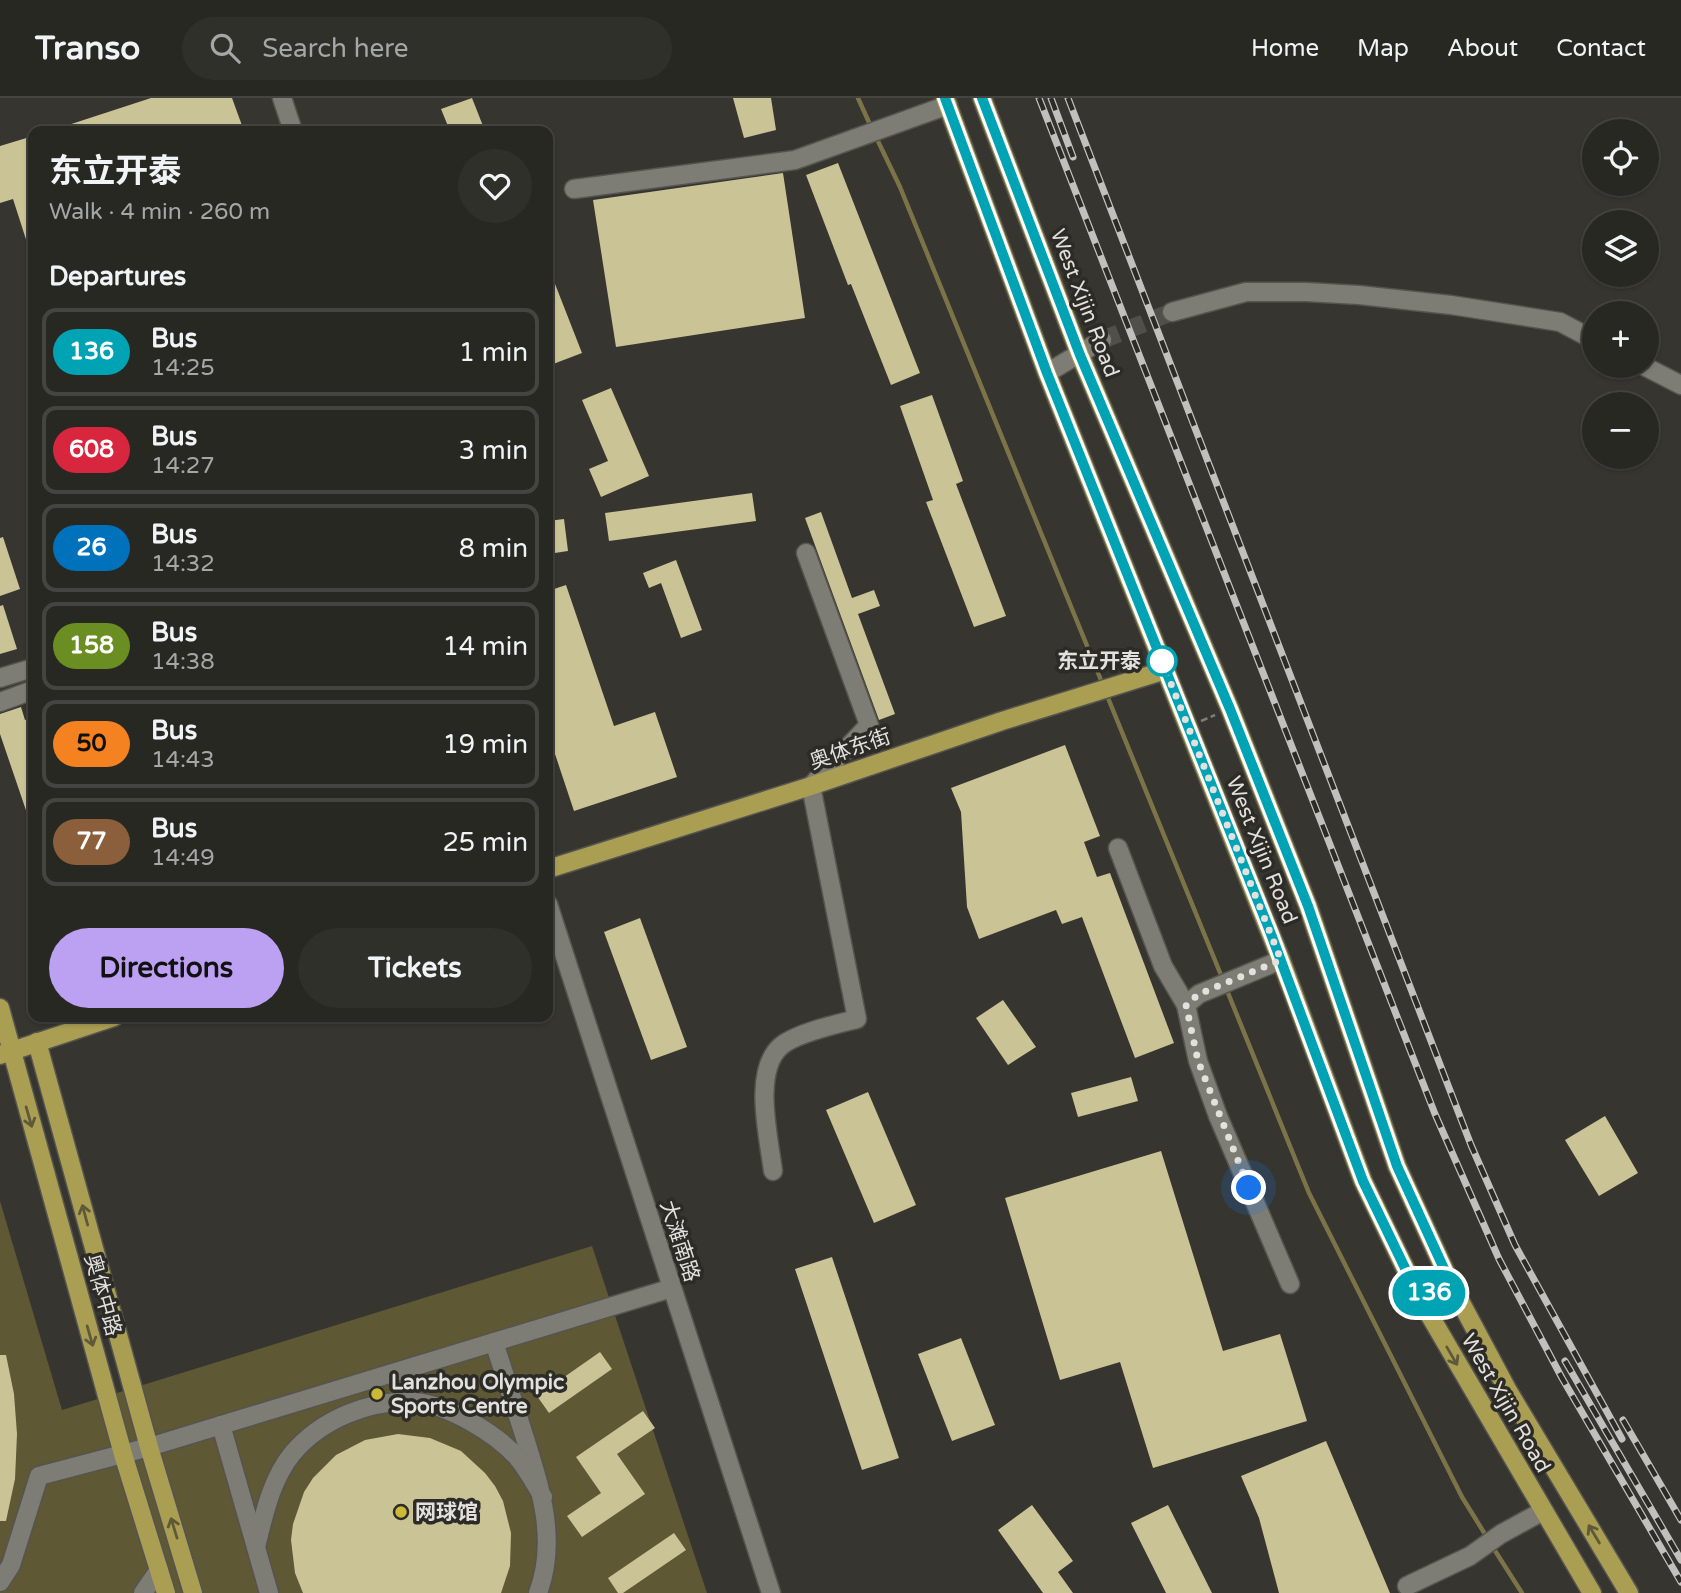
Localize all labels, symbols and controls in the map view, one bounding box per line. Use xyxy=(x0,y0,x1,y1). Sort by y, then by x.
search box xyxy=(182,17,672,80)
text: Transo xyxy=(35,29,140,68)
icon: search xyxy=(206,29,244,67)
text: Search here xyxy=(262,33,409,64)
text: Home xyxy=(1251,34,1319,63)
text: Map xyxy=(1357,34,1409,63)
text: About xyxy=(1447,34,1518,63)
text: Contact xyxy=(1556,34,1646,63)
map controls xyxy=(1582,119,1659,469)
button: locate xyxy=(1582,119,1659,196)
button: heart xyxy=(458,149,532,223)
text: 东立开泰 xyxy=(49,152,181,191)
text: Walk · 4 min · 260 m xyxy=(49,198,270,226)
button: layers xyxy=(1582,210,1659,287)
street label: West Xijin Road xyxy=(1045,226,1124,381)
text: Departures xyxy=(49,261,186,292)
button: + xyxy=(1582,301,1659,378)
text: Bus xyxy=(151,323,197,354)
text: 136 xyxy=(69,337,114,366)
text: 1 min xyxy=(459,337,528,368)
text: 14:25 xyxy=(151,354,215,382)
button: − xyxy=(1582,392,1659,469)
text: Bus xyxy=(151,421,197,452)
text: 608 xyxy=(69,435,114,464)
text: 3 min xyxy=(459,435,528,466)
text: 14:27 xyxy=(151,452,215,480)
text: Bus xyxy=(151,519,197,550)
text: 26 xyxy=(76,533,107,562)
text: 8 min xyxy=(459,533,528,564)
text: 14:32 xyxy=(151,550,215,578)
text: Bus xyxy=(151,617,197,648)
text: 158 xyxy=(69,631,114,660)
text: 14 min xyxy=(442,631,528,662)
marker: 东立开泰 xyxy=(1147,646,1177,676)
text: 14:38 xyxy=(151,648,215,676)
place label: 东立开泰 xyxy=(1057,649,1141,674)
text: Bus xyxy=(151,715,197,746)
street label: 奥体东街 xyxy=(806,724,894,775)
text: 50 xyxy=(76,729,107,758)
text: 19 min xyxy=(442,729,528,760)
text: 14:43 xyxy=(151,746,215,774)
street label: West Xijin Road xyxy=(1221,773,1302,927)
text: Bus xyxy=(151,813,197,844)
text: 77 xyxy=(76,827,107,856)
text: 25 min xyxy=(442,827,528,858)
text: 14:49 xyxy=(151,844,215,872)
button: Directions xyxy=(49,928,284,1008)
button: Tickets xyxy=(298,928,532,1008)
one-way arrow xyxy=(24,1105,37,1127)
your location xyxy=(1231,1170,1266,1205)
street label: 大滩南路 xyxy=(655,1197,704,1285)
one-way arrow xyxy=(77,1204,90,1226)
street label: 奥体中路 xyxy=(79,1251,126,1339)
line badge: 136 xyxy=(1389,1270,1469,1316)
text: 136 xyxy=(1406,1278,1452,1307)
one-way arrow xyxy=(85,1325,98,1347)
street label: West Xijin Road xyxy=(1456,1329,1556,1477)
one-way arrow xyxy=(1445,1346,1459,1366)
place label: Lanzhou Olympic Sports Centre xyxy=(391,1370,564,1419)
marker: Lanzhou Olympic Sports Centre xyxy=(369,1386,385,1402)
place label: 网球馆 xyxy=(415,1500,478,1525)
marker: 网球馆 xyxy=(393,1504,409,1520)
one-way arrow xyxy=(166,1517,179,1539)
one-way arrow xyxy=(1587,1525,1601,1545)

